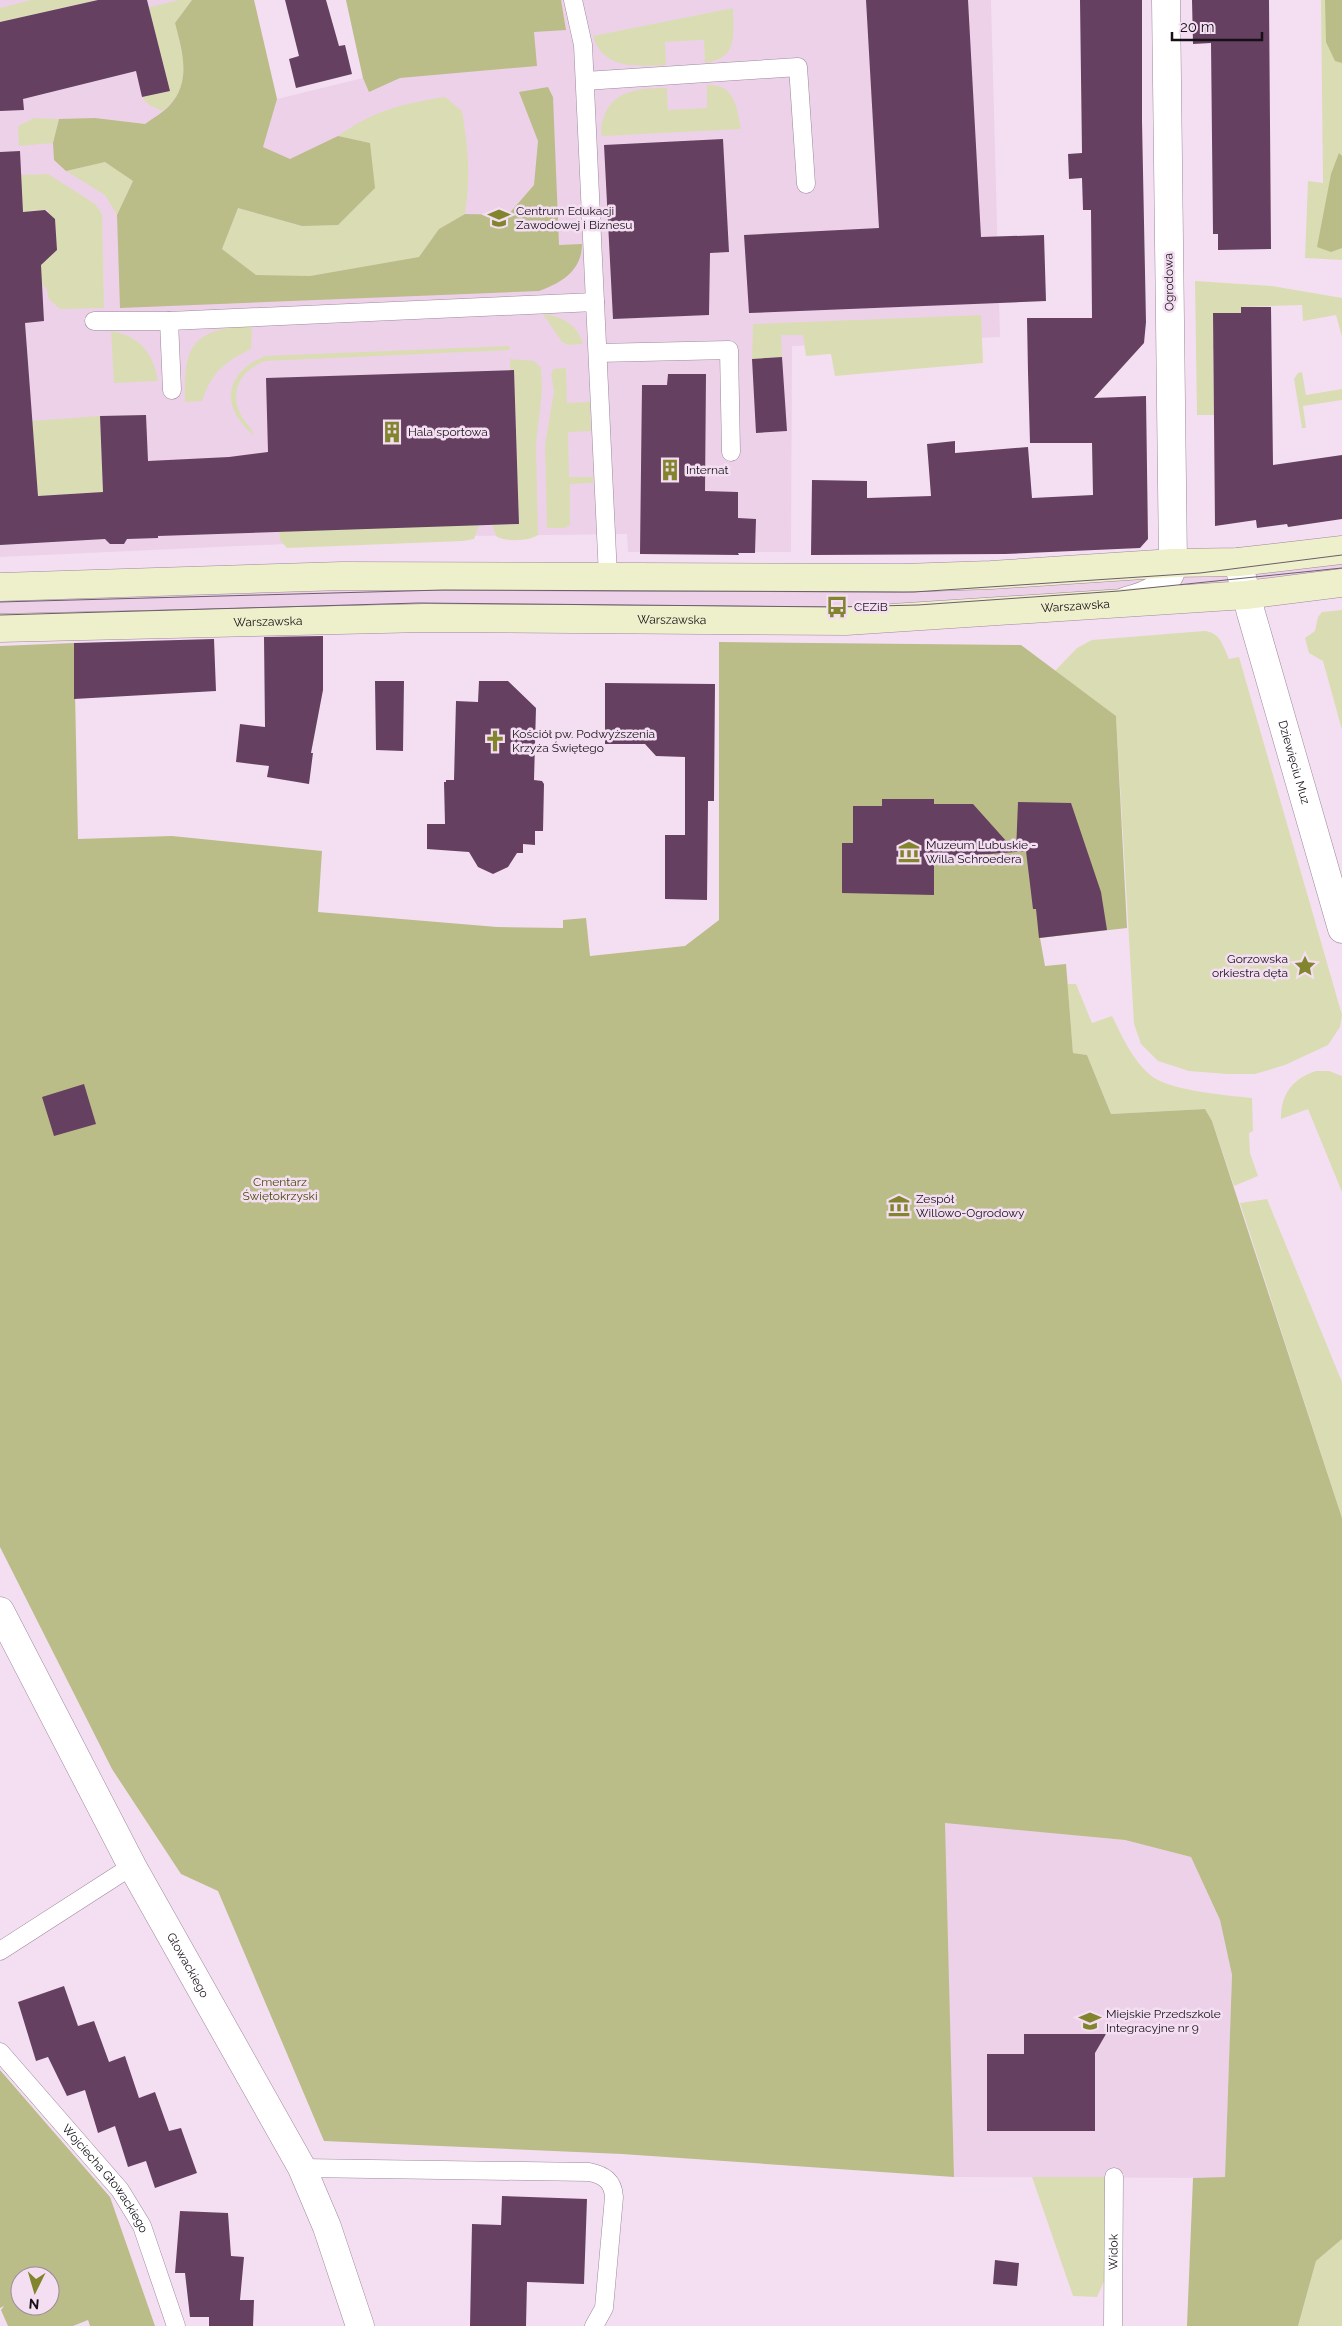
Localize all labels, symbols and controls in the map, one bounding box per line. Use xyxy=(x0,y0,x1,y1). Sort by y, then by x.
scale bar xyxy=(1172,10,1262,42)
text: 20 m xyxy=(1180,18,1215,36)
place label: Centrum Edukacji Zawodowej i Biznesu xyxy=(516,204,632,232)
school or university icon: Centrum Edukacji Zawodowej i Biznesu xyxy=(486,205,512,231)
street label: Ogrodowa xyxy=(1161,253,1177,311)
building icon: Hala sportowa xyxy=(379,419,405,445)
place label: Hala sportowa xyxy=(408,425,488,439)
building icon: Internat xyxy=(657,457,683,483)
place label: Internat xyxy=(686,463,729,477)
bus stop icon: CEZiB xyxy=(824,594,850,620)
street label: Warszawska xyxy=(1040,597,1110,615)
place label: CEZiB xyxy=(854,600,888,614)
street label: Warszawska xyxy=(637,613,706,627)
street label: Warszawska xyxy=(233,614,303,630)
street label: Dziewięciu Muz xyxy=(1275,719,1313,806)
place label: Kościół pw. Podwyższenia Krzyża Świętego xyxy=(512,727,655,755)
church icon: Kościół pw. Podwyższenia Krzyża Świętego xyxy=(482,728,508,754)
place label: Muzeum Lubuskie - Willa Schroedera xyxy=(926,838,1036,866)
museum icon: Muzeum Lubuskie - Willa Schroedera xyxy=(896,839,922,865)
place label: Gorzowska orkiestra dęta xyxy=(1212,952,1288,980)
place icon: Gorzowska orkiestra dęta xyxy=(1292,953,1318,979)
park label: Cmentarz Świętokrzyski xyxy=(242,1175,318,1203)
place label: Zespół Willowo-Ogrodowy xyxy=(916,1192,1025,1220)
museum icon: Zespół Willowo-Ogrodowy xyxy=(886,1193,912,1219)
street label: Głowackiego xyxy=(164,1930,212,2000)
place label: Miejskie Przedszkole Integracyjne nr 9 xyxy=(1106,2007,1221,2035)
school or university icon: Miejskie Przedszkole Integracyjne nr 9 xyxy=(1077,2008,1103,2034)
street label: Wojciecha Głowackiego xyxy=(59,2122,151,2235)
street label: Widok xyxy=(1106,2233,1121,2270)
north arrow xyxy=(10,2266,60,2316)
text: N xyxy=(28,2296,40,2312)

